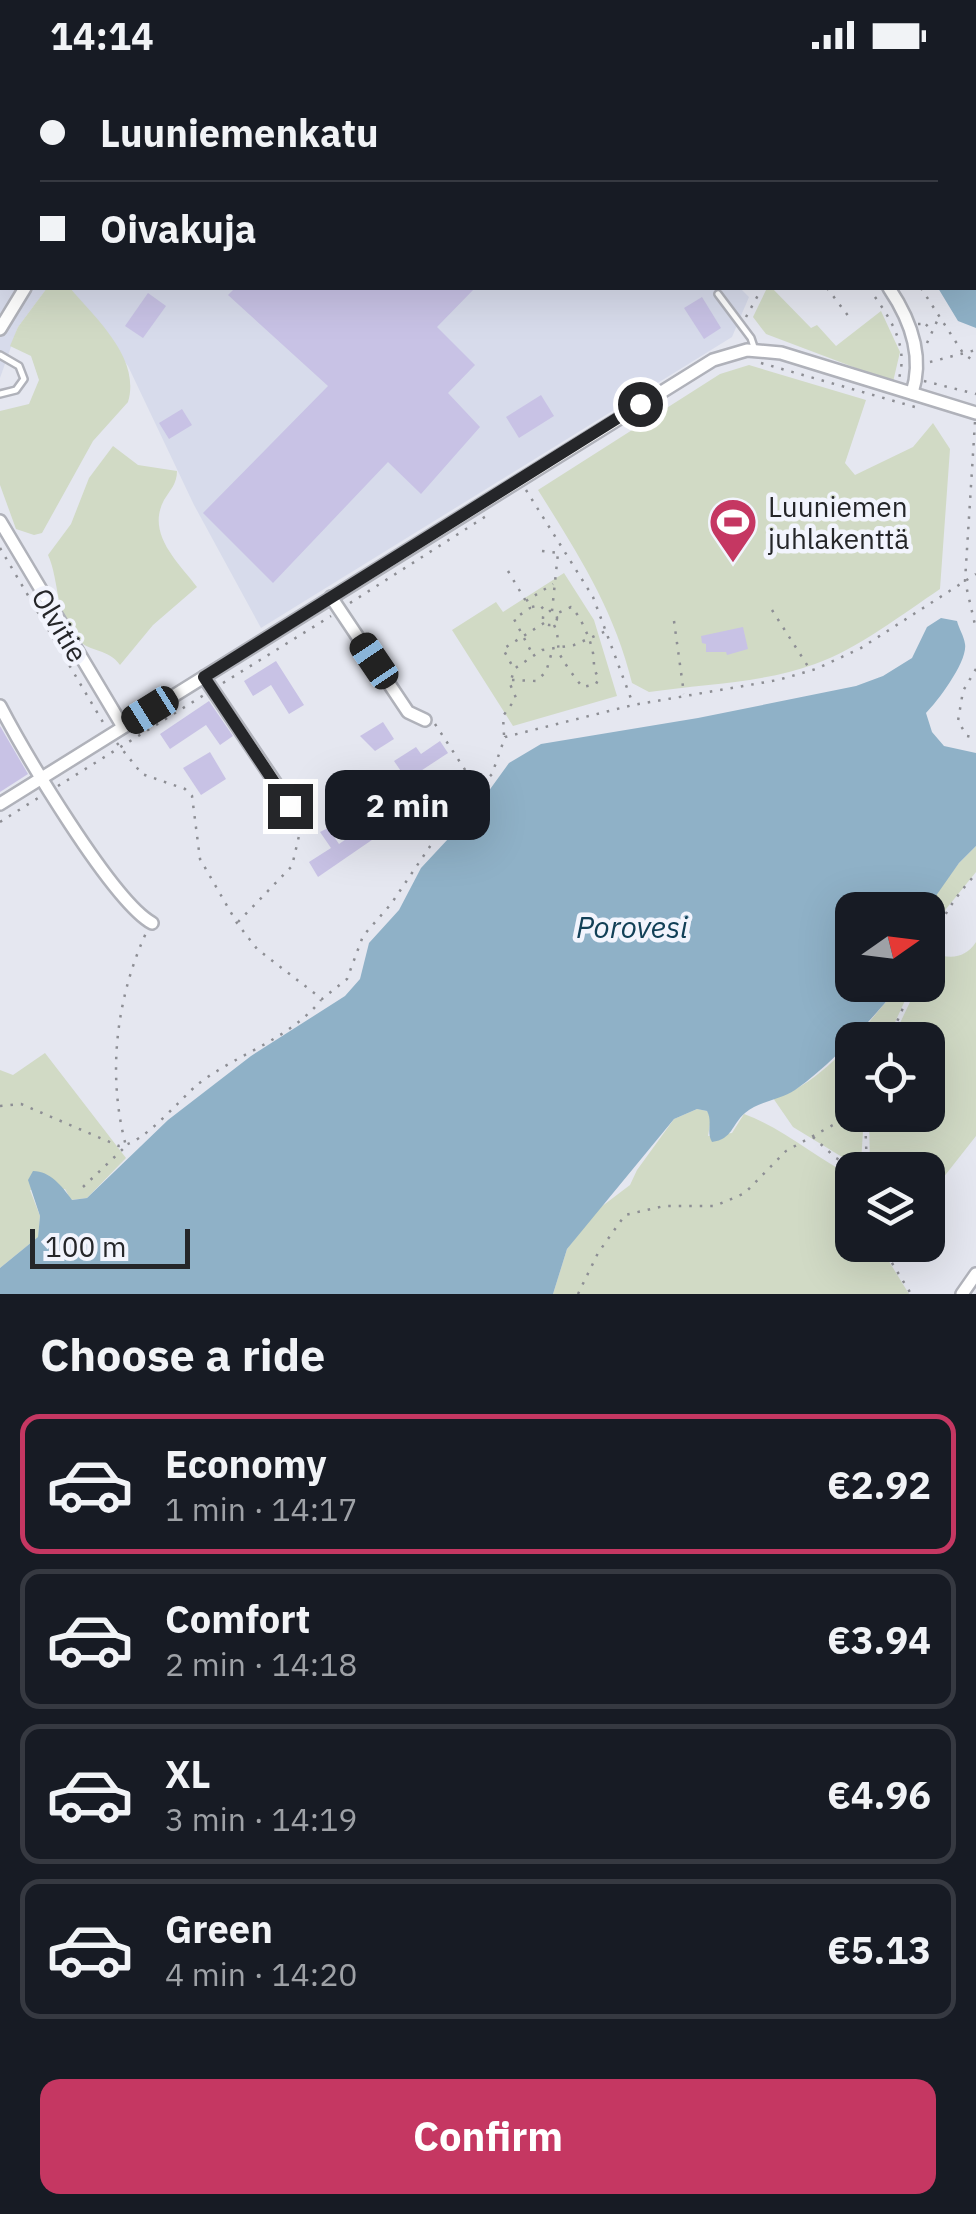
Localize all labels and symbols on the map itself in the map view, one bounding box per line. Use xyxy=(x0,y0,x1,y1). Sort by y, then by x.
route start xyxy=(618,382,663,427)
place label: Luuniemen juhlakenttä xyxy=(768,488,909,557)
sports icon: Luuniemen juhlakenttä xyxy=(707,496,759,564)
street label: Olvitie xyxy=(24,581,96,669)
car xyxy=(345,628,403,694)
car xyxy=(117,681,183,739)
callout: 2 min xyxy=(325,771,490,841)
route end xyxy=(268,784,313,829)
north arrow xyxy=(835,892,945,1002)
water label: Porovesi xyxy=(576,907,688,946)
scale bar xyxy=(30,1224,190,1268)

